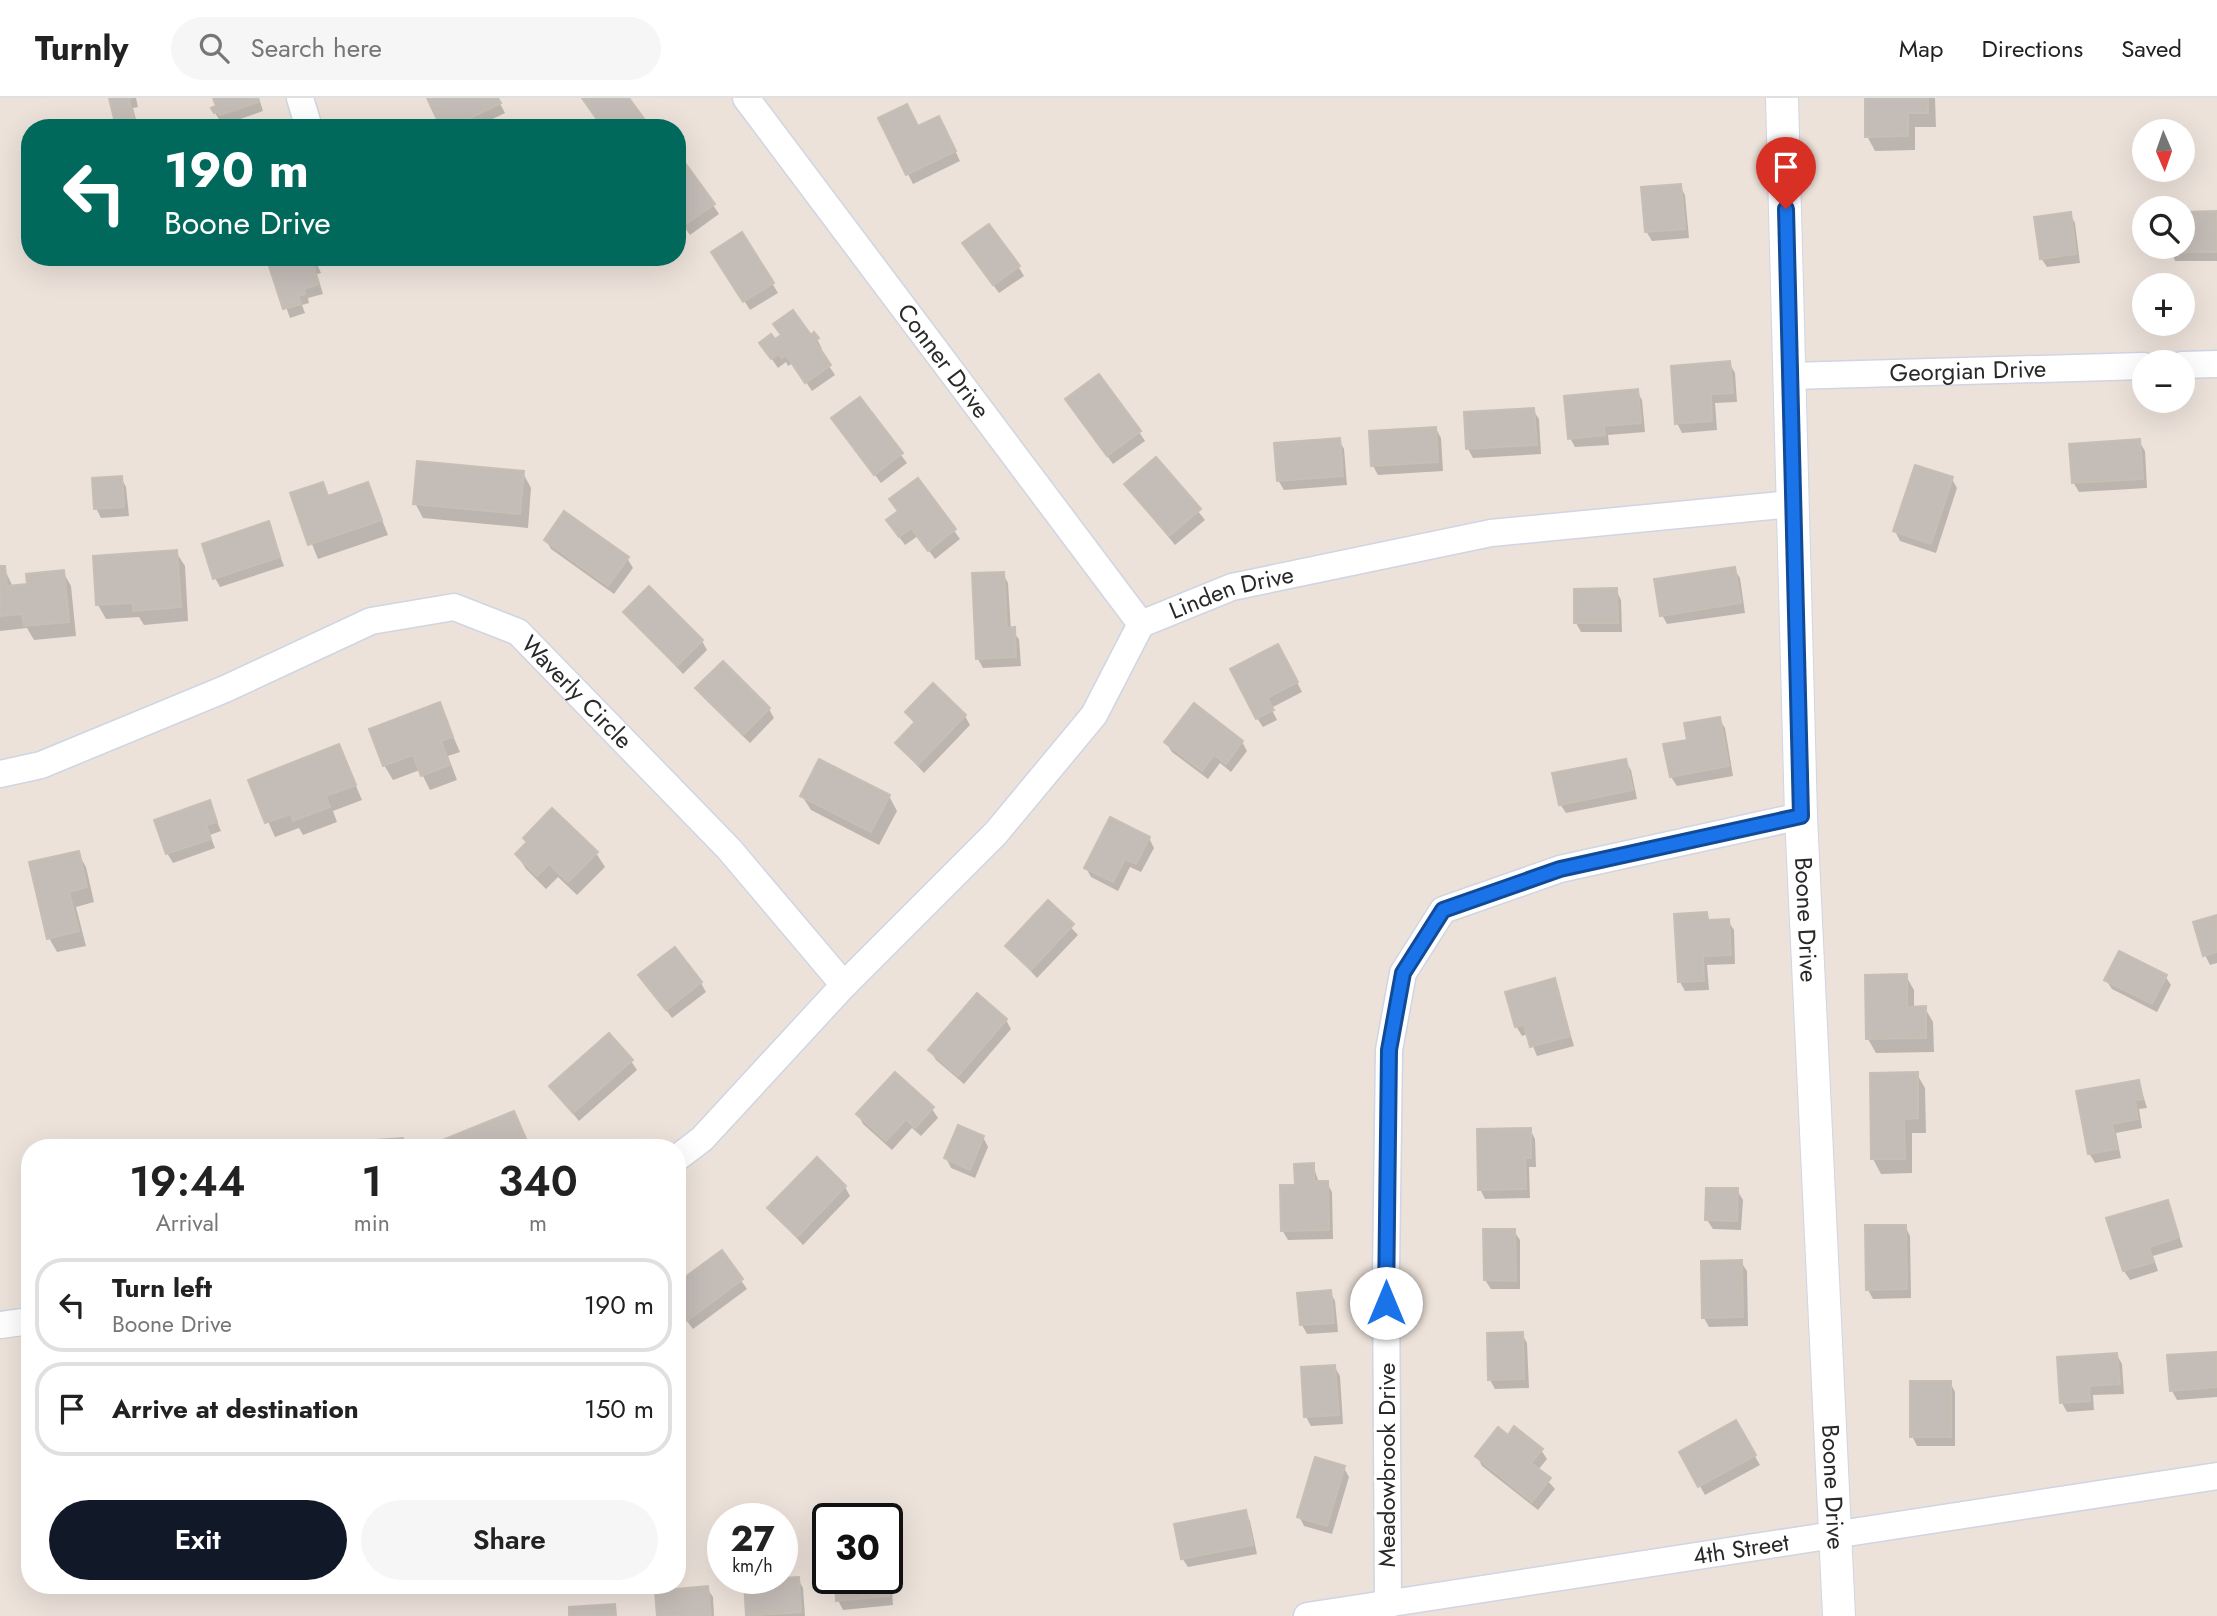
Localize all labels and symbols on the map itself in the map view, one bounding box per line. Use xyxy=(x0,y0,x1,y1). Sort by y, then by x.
north arrow xyxy=(2132,119,2194,182)
pin xyxy=(1756,137,1816,209)
street label: Conner Drive xyxy=(889,296,999,426)
street label: Georgian Drive xyxy=(1889,351,2047,390)
street label: Linden Drive xyxy=(1164,557,1297,628)
street label: Waverly Circle xyxy=(513,627,641,757)
street label: Boone Drive xyxy=(1786,856,1827,983)
position arrow xyxy=(1349,1266,1423,1340)
street label: Meadowbrook Drive xyxy=(1369,1363,1404,1567)
street label: Boone Drive xyxy=(1813,1424,1854,1550)
speed limit sign: 30 xyxy=(812,1503,903,1594)
street label: 4th Street xyxy=(1690,1524,1792,1573)

